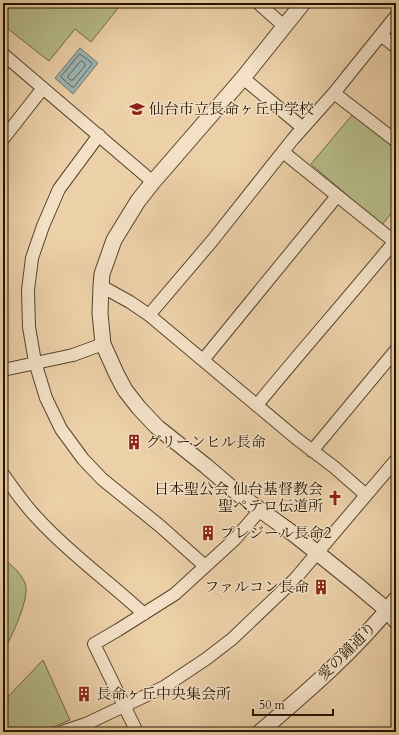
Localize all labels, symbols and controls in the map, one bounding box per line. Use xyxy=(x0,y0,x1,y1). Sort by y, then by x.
place label: 仙台市立長命ヶ丘中学校 xyxy=(149,99,314,119)
school or university icon: 仙台市立長命ヶ丘中学校 xyxy=(128,100,146,118)
place label: グリーンヒル長命 xyxy=(146,432,266,452)
building icon: グリーンヒル長命 xyxy=(125,433,143,451)
place label: 日本聖公会 仙台基督教会 聖ペテロ伝道所 xyxy=(154,479,323,516)
church icon: 日本聖公会 仙台基督教会 聖ペテロ伝道所 xyxy=(326,489,344,507)
place label: プレジール長命2 xyxy=(220,523,332,543)
building icon: プレジール長命2 xyxy=(199,524,217,542)
place label: ファルコン長命 xyxy=(204,577,309,597)
building icon: ファルコン長命 xyxy=(312,578,330,596)
street label: 愛の鐘通り xyxy=(313,617,381,685)
place label: 長命ヶ丘中央集会所 xyxy=(96,684,231,704)
building icon: 長命ヶ丘中央集会所 xyxy=(75,685,93,703)
scale bar xyxy=(253,691,333,717)
text: 50 m xyxy=(259,697,286,713)

